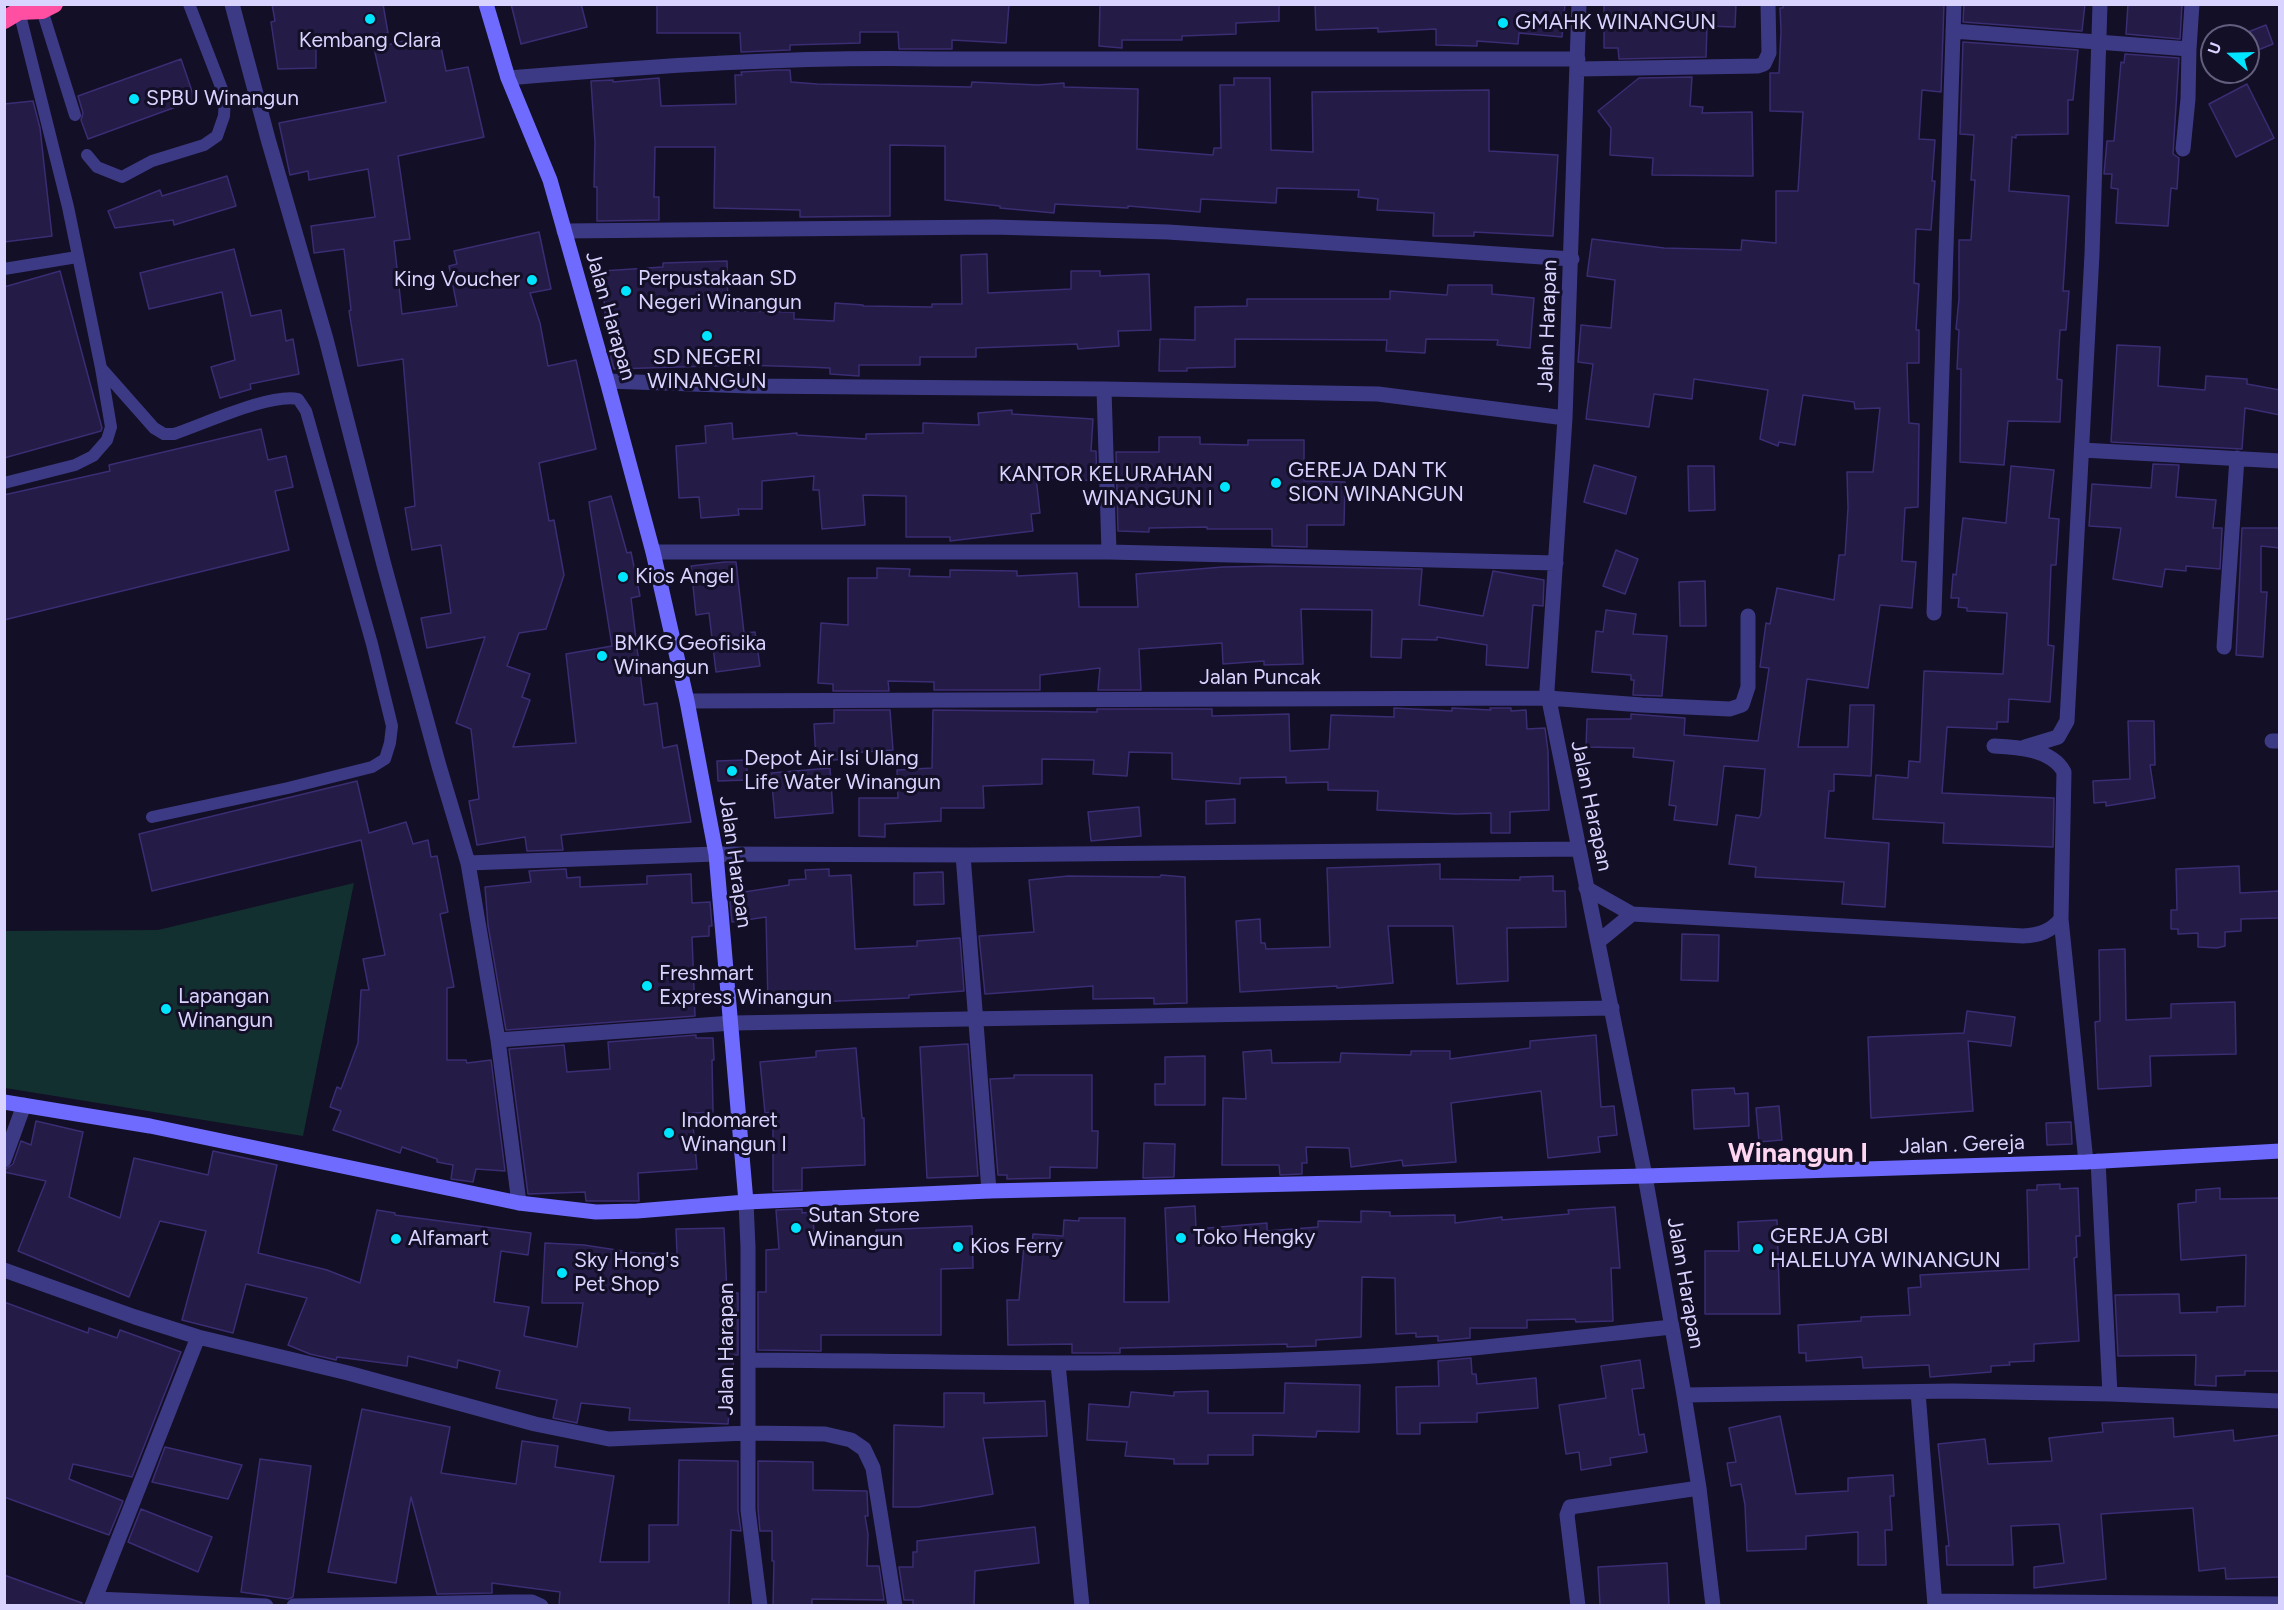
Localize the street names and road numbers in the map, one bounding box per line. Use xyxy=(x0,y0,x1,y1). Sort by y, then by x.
street label: Jalan Harapan xyxy=(580,249,640,383)
street label: Jalan Harapan xyxy=(1533,259,1563,393)
street label: Jalan Puncak xyxy=(1199,665,1321,691)
street label: Jalan Harapan xyxy=(1565,738,1617,874)
street label: Jalan Harapan xyxy=(713,794,757,930)
street label: Jalan . Gereja xyxy=(1899,1130,2025,1160)
street label: Jalan Harapan xyxy=(1661,1215,1709,1351)
street label: Jalan Harapan xyxy=(714,1283,740,1415)

